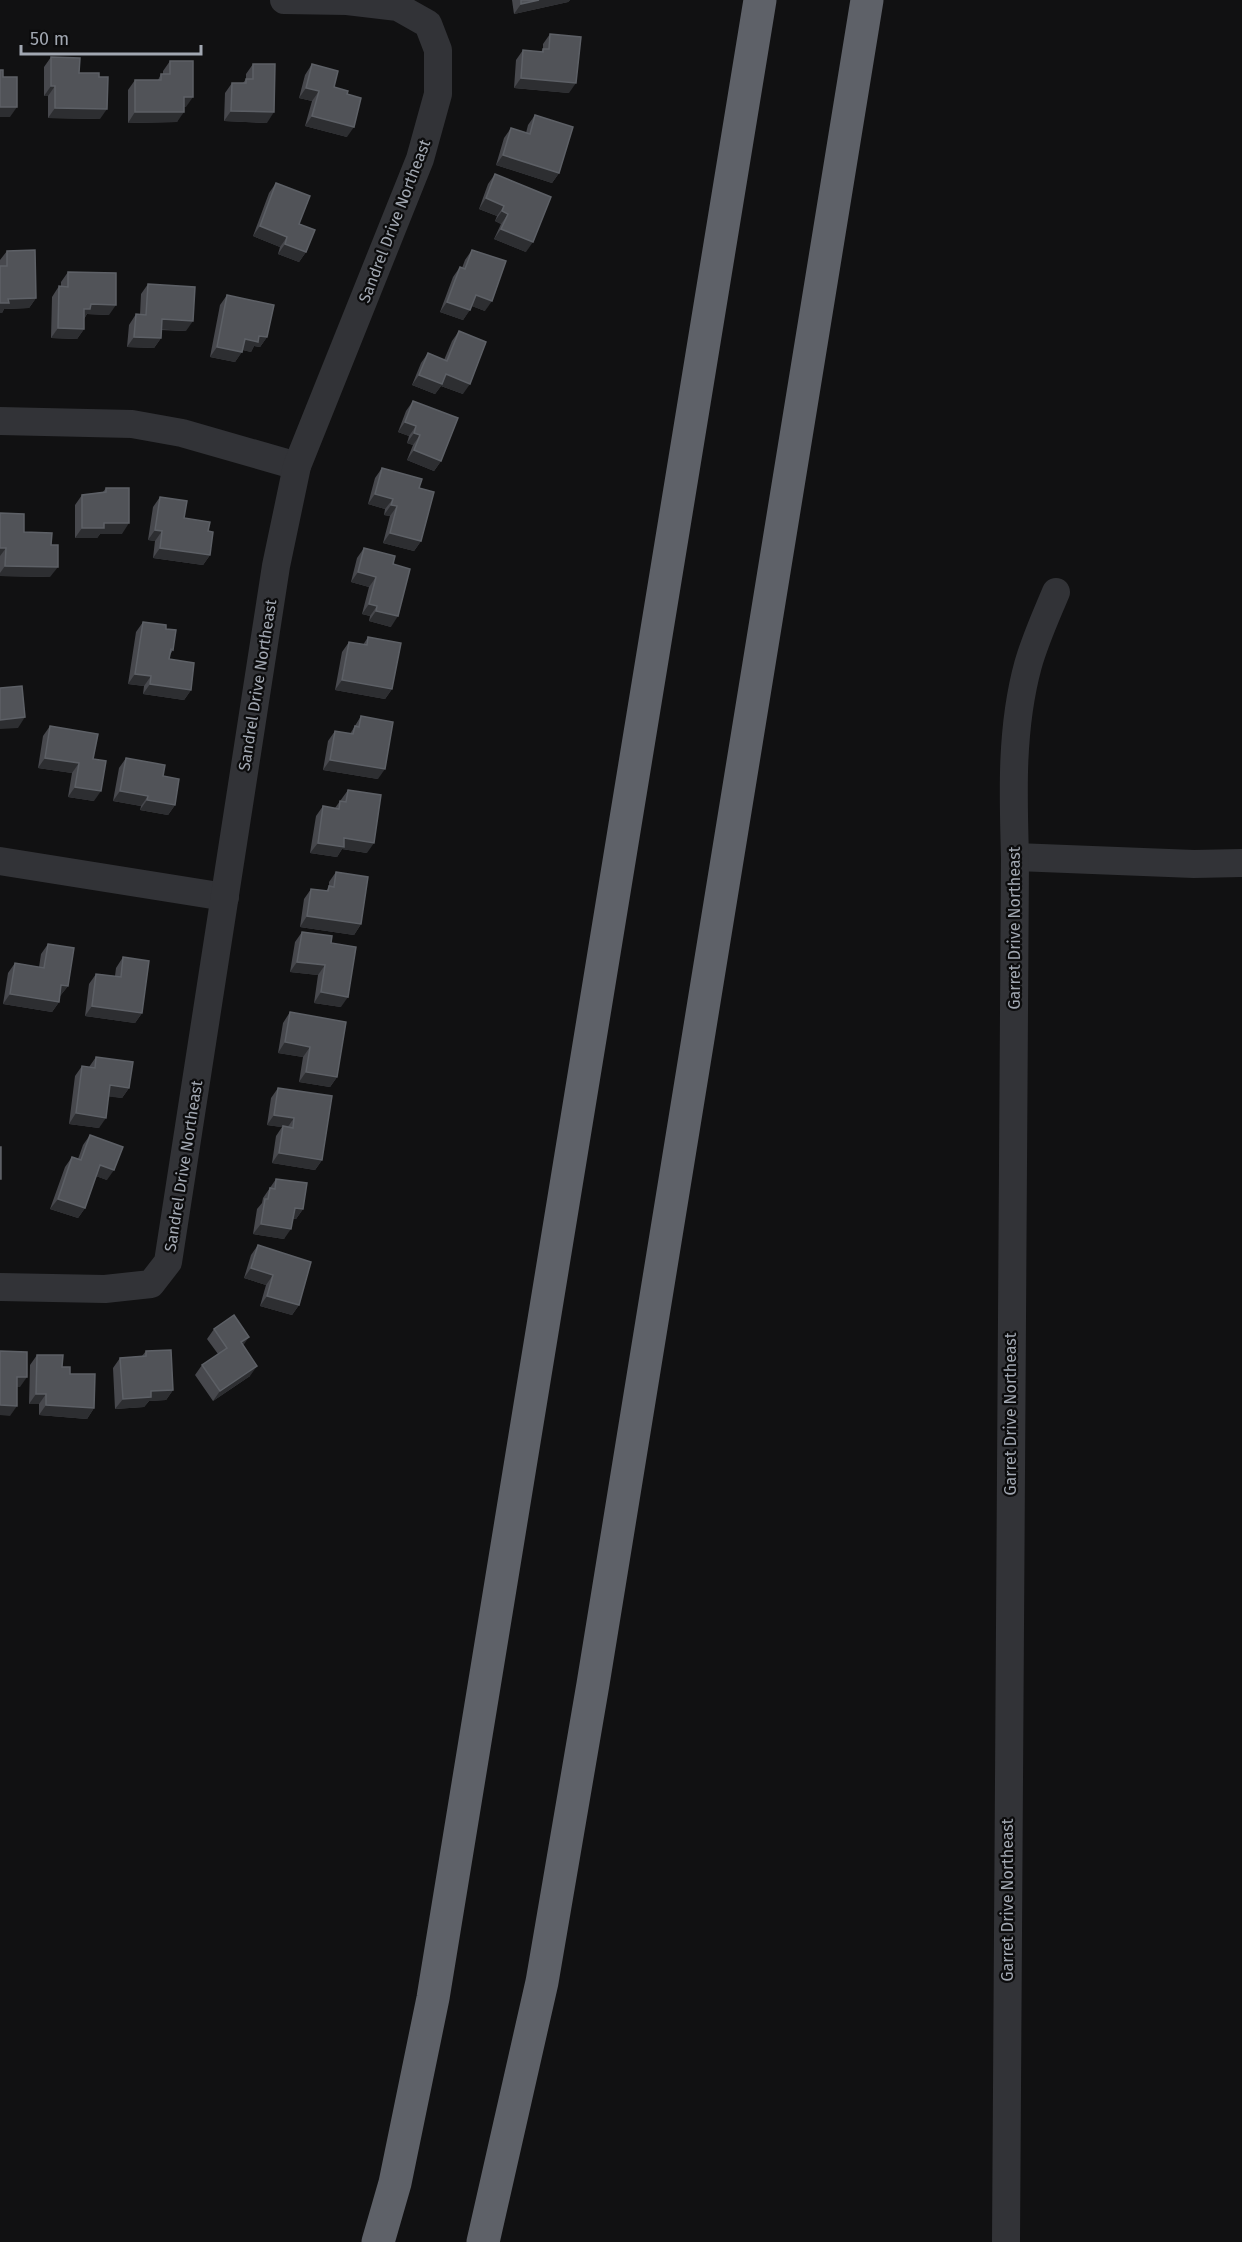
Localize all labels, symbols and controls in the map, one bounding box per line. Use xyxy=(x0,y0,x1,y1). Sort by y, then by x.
scale bar xyxy=(21,18,201,56)
text: 50 m xyxy=(30,28,69,50)
street label: Sandrel Drive Northeast xyxy=(355,137,434,306)
street label: Sandrel Drive Northeast xyxy=(235,598,280,772)
street label: Garret Drive Northeast xyxy=(1005,846,1024,1010)
street label: Sandrel Drive Northeast xyxy=(161,1079,206,1253)
street label: Garret Drive Northeast xyxy=(1001,1332,1020,1496)
street label: Garret Drive Northeast xyxy=(998,1818,1017,1982)

